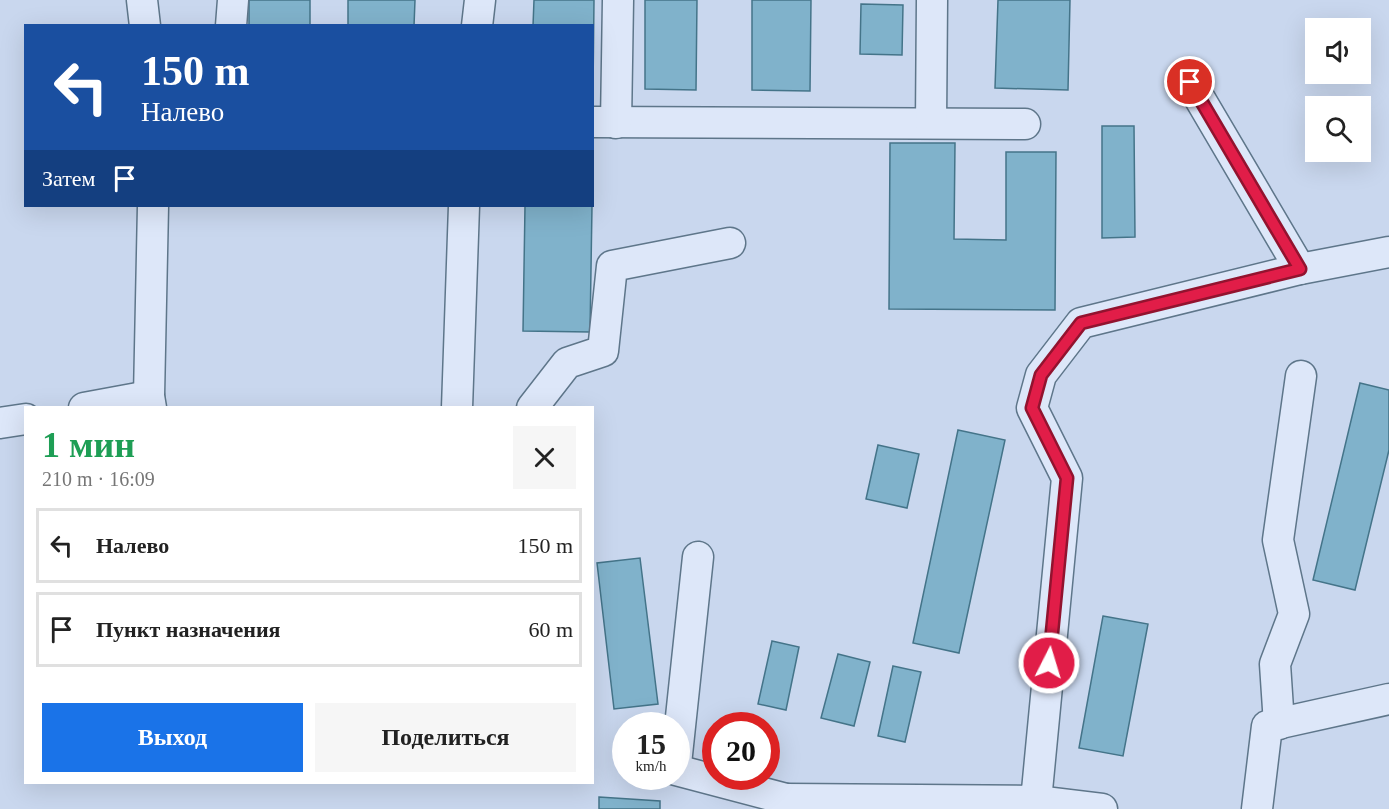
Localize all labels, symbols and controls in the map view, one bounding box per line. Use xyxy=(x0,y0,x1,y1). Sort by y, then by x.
map controls xyxy=(1305,18,1371,162)
button: sound xyxy=(1305,18,1371,84)
icon: left xyxy=(42,48,120,126)
text: 150 m xyxy=(141,48,250,94)
pin xyxy=(1164,56,1215,107)
icon: arrive xyxy=(1173,65,1206,98)
button: search xyxy=(1305,96,1371,162)
text: Налево xyxy=(141,97,224,127)
icon: arrive xyxy=(108,162,141,195)
text: Затем xyxy=(42,166,96,191)
text: 1 мин xyxy=(42,425,135,465)
button: close xyxy=(513,426,576,489)
text: 210 m · 16:09 xyxy=(42,468,155,490)
icon: left xyxy=(45,529,78,562)
text: Налево xyxy=(96,533,169,558)
text: 150 m xyxy=(517,533,573,558)
icon: arrive xyxy=(45,613,78,646)
text: Пункт назначения xyxy=(96,617,281,642)
text: 60 m xyxy=(528,617,573,642)
position arrow xyxy=(1017,631,1081,695)
button: Выход xyxy=(42,703,303,772)
button: Поделиться xyxy=(315,703,576,772)
speed limit sign: 20 xyxy=(702,712,780,790)
text: 15 xyxy=(636,727,666,760)
text: km/h xyxy=(636,758,666,774)

